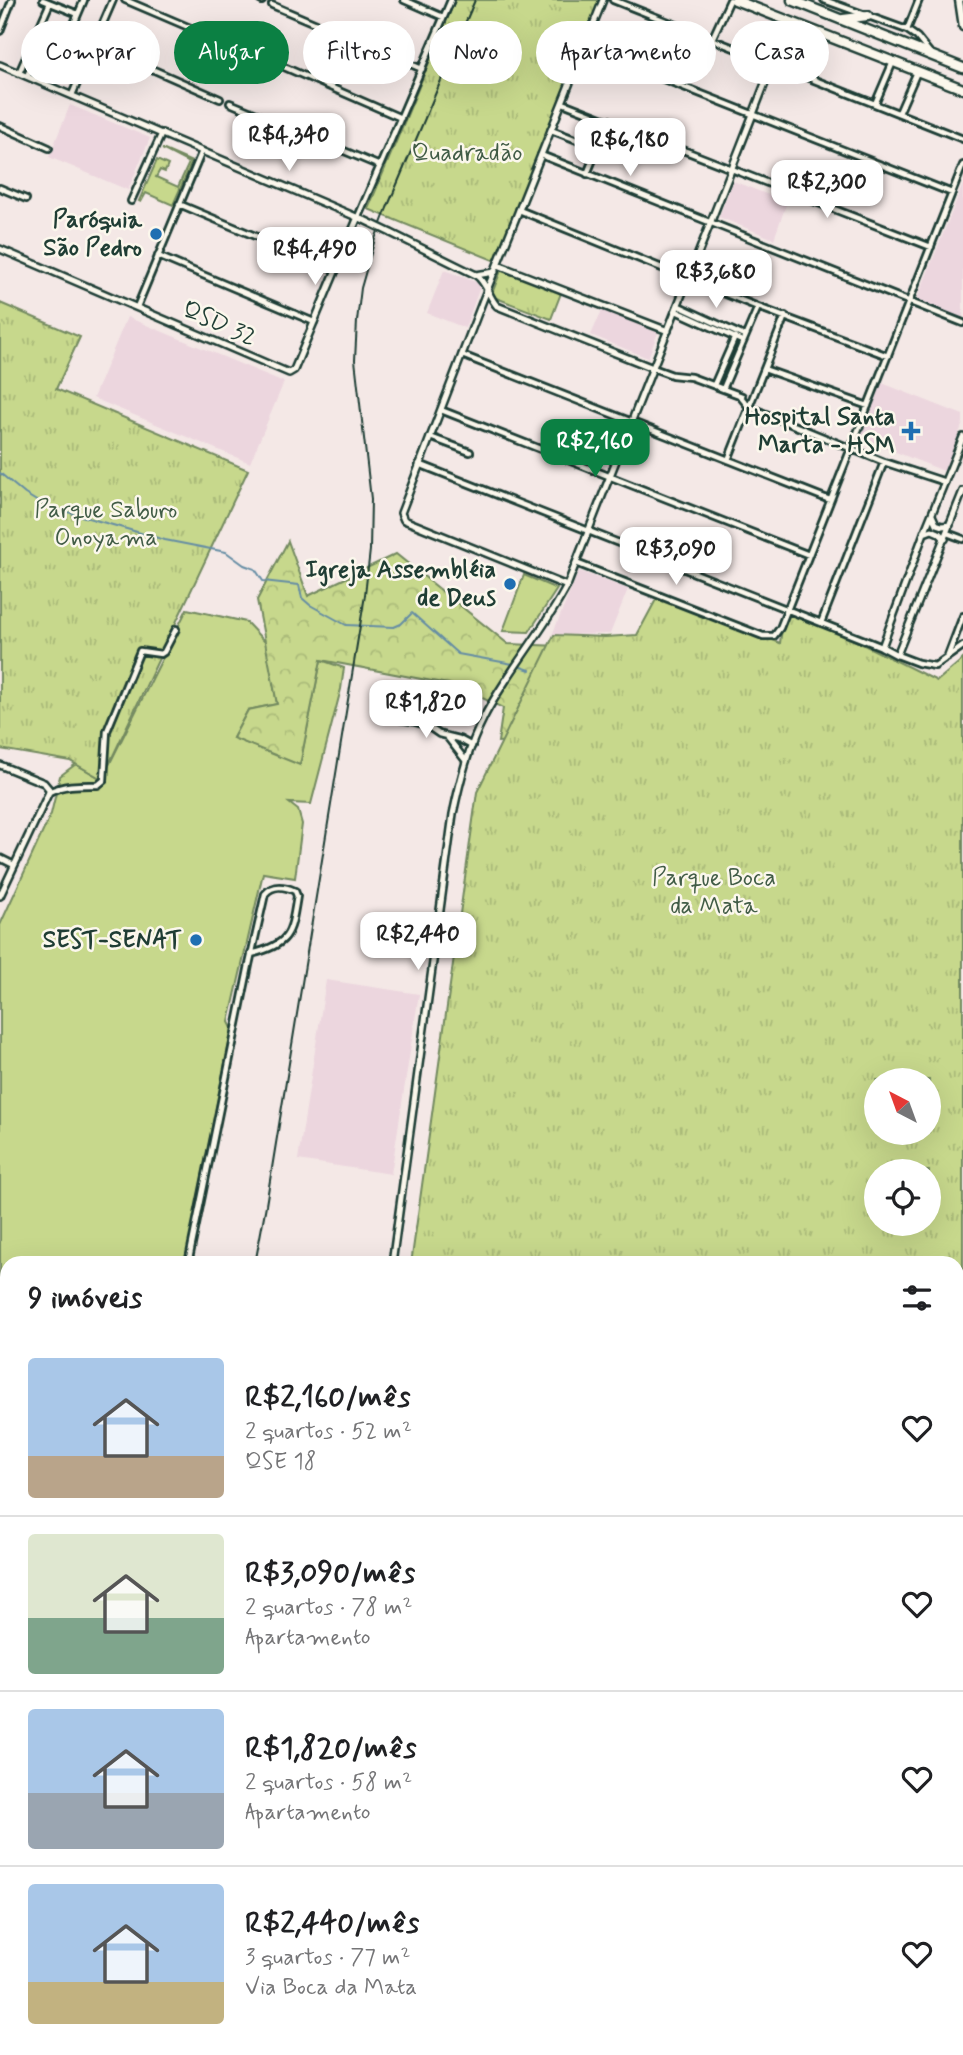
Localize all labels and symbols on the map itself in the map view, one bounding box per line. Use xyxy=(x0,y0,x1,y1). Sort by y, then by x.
pin: R$4,340 xyxy=(224,114,354,173)
pin: R$6,180 xyxy=(565,118,695,178)
park label: Quadradão xyxy=(412,138,522,169)
pin: R$2,300 xyxy=(762,160,892,220)
place label: Paróquia São Pedro xyxy=(43,205,143,264)
marker: Paróquia São Pedro xyxy=(148,226,164,242)
pin: R$4,490 xyxy=(250,228,380,287)
pin: R$3,680 xyxy=(651,250,781,310)
street label: QSD 32 xyxy=(177,294,261,354)
place label: Hospital Santa Marta - HSM xyxy=(745,402,895,461)
pin: R$2,160 xyxy=(530,420,660,479)
marker: Hospital Santa Marta - HSM xyxy=(901,421,921,441)
park label: Parque Saburo Onoyama xyxy=(35,495,177,554)
pin: R$3,090 xyxy=(611,528,741,587)
place label: Igreja Assembléia de Deus xyxy=(305,555,497,614)
marker: Igreja Assembléia de Deus xyxy=(502,576,518,592)
pin: R$1,820 xyxy=(361,680,491,740)
park label: Parque Boca da Mata xyxy=(652,863,776,922)
pin: R$2,440 xyxy=(353,912,483,972)
place label: SEST-SENAT xyxy=(43,925,182,956)
marker: SEST-SENAT xyxy=(188,932,204,948)
north arrow xyxy=(864,1068,942,1144)

